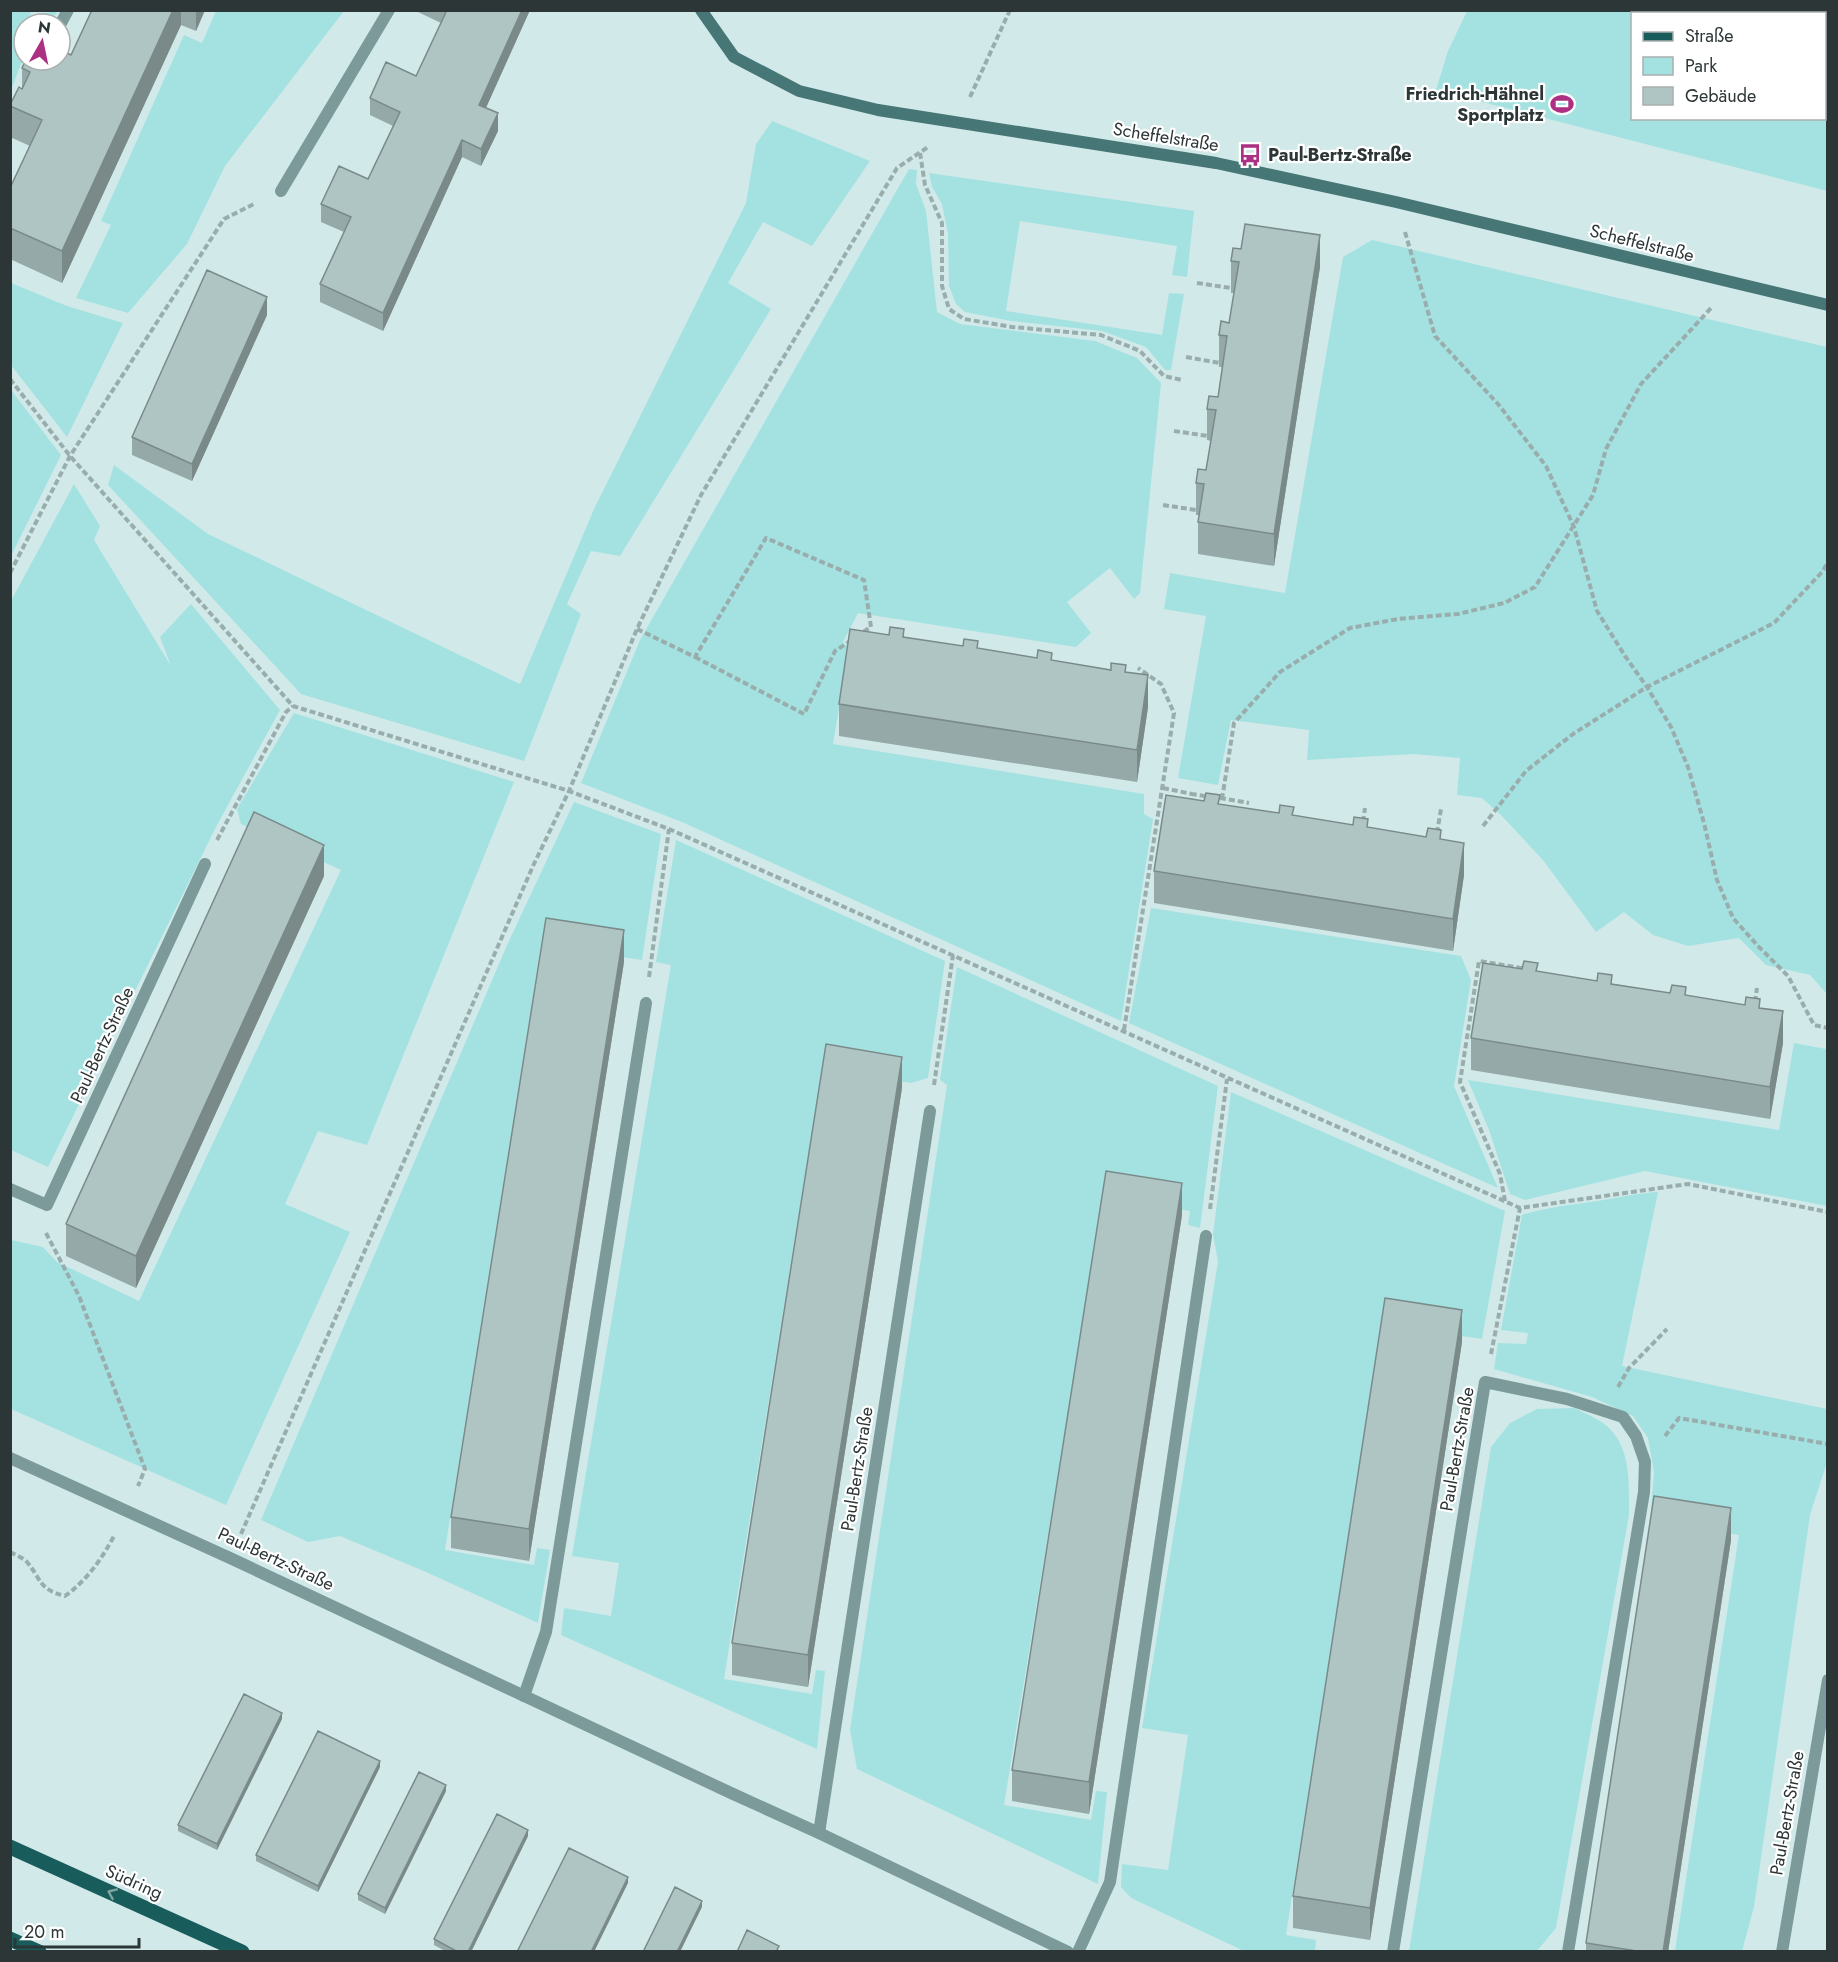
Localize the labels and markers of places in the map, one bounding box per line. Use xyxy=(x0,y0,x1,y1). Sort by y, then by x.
place label: Friedrich-Hähnel Sportplatz xyxy=(1405,81,1545,128)
sports icon: Friedrich-Hähnel Sportplatz xyxy=(1549,91,1575,117)
bus stop icon: Paul-Bertz-Straße xyxy=(1237,142,1263,168)
place label: Paul-Bertz-Straße xyxy=(1268,142,1412,168)

